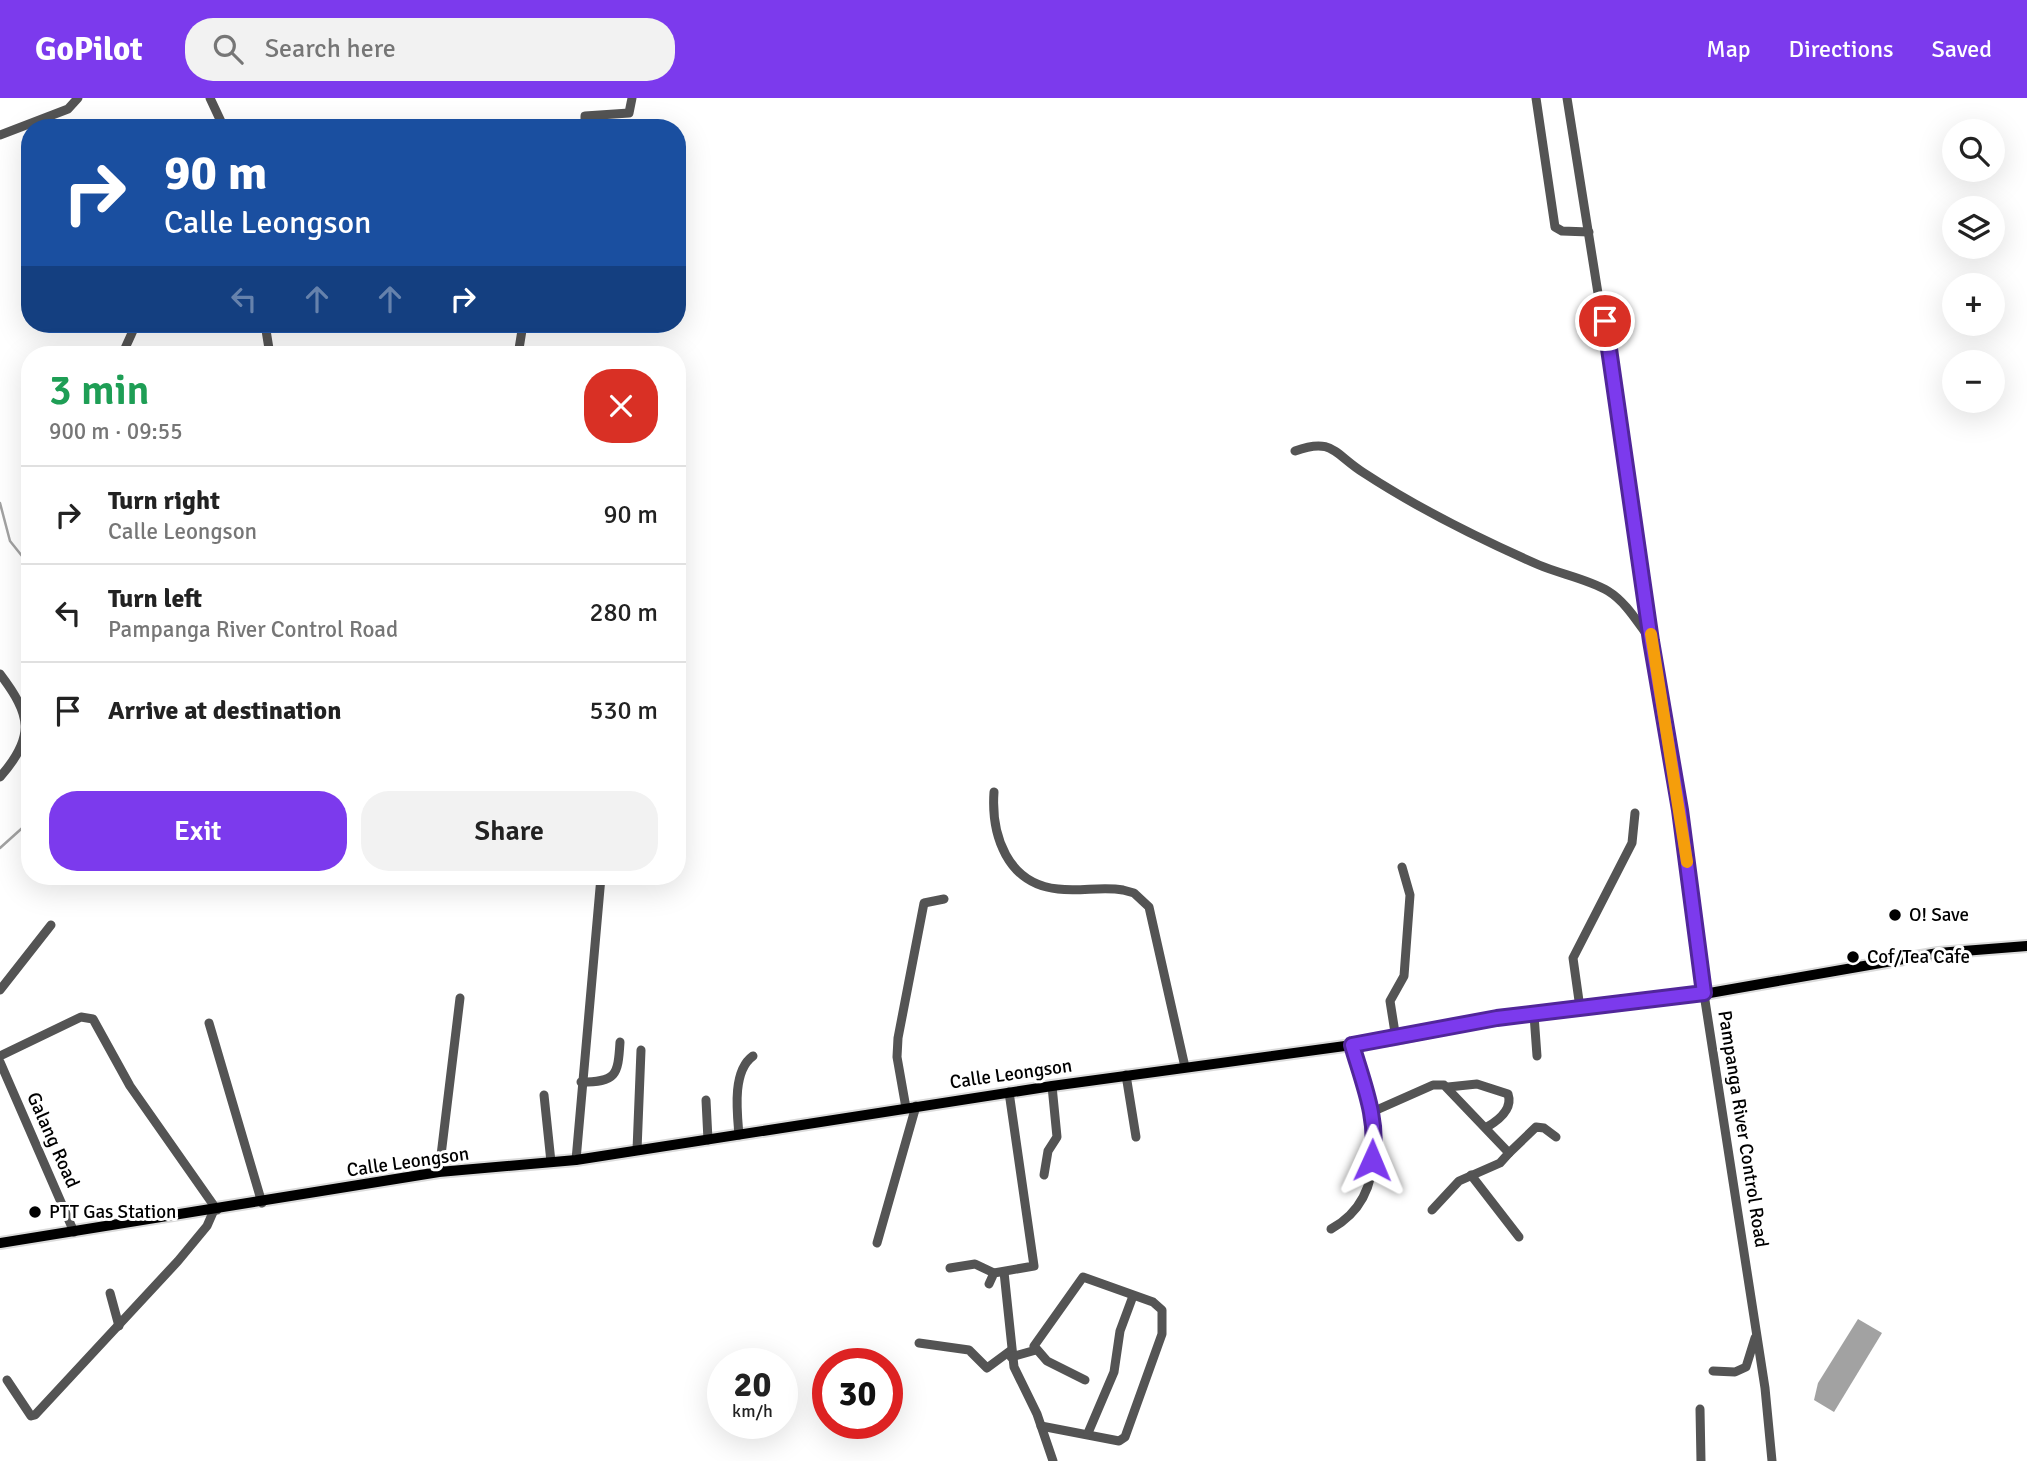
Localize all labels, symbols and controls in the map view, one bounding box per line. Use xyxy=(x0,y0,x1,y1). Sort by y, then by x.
search box xyxy=(185,18,675,81)
text: GoPilot xyxy=(35,29,143,70)
icon: search xyxy=(209,30,247,68)
text: Search here xyxy=(265,33,396,65)
text: Map xyxy=(1706,34,1751,64)
text: Directions xyxy=(1789,34,1894,64)
text: Saved xyxy=(1932,34,1992,64)
map controls xyxy=(1942,119,2005,413)
button: search xyxy=(1942,119,2005,182)
text: 90 m xyxy=(164,143,267,203)
icon: right xyxy=(49,147,140,238)
button: layers xyxy=(1942,196,2005,259)
text: Calle Leongson xyxy=(164,203,372,242)
button: + xyxy=(1942,273,2005,336)
icon: left xyxy=(225,280,263,318)
icon: ahead xyxy=(298,280,336,318)
icon: ahead xyxy=(371,280,409,318)
icon: right xyxy=(444,280,482,318)
pin xyxy=(1575,291,1635,351)
icon: arrive xyxy=(1586,302,1624,340)
button: − xyxy=(1942,350,2005,413)
text: 3 min xyxy=(49,365,150,416)
button: close xyxy=(584,369,658,443)
text: 900 m · 09:55 xyxy=(49,417,183,446)
text: Turn right xyxy=(108,485,220,517)
icon: right xyxy=(49,496,87,534)
text: 90 m xyxy=(603,499,658,531)
text: Calle Leongson xyxy=(108,517,257,546)
text: Turn left xyxy=(108,583,202,615)
icon: left xyxy=(49,594,87,632)
text: 280 m xyxy=(589,597,658,629)
text: Pampanga River Control Road xyxy=(108,615,398,644)
icon: arrive xyxy=(49,692,87,730)
text: Arrive at destination xyxy=(108,695,341,727)
text: 530 m xyxy=(589,695,658,727)
button: Exit xyxy=(49,791,347,871)
button: Share xyxy=(361,791,658,871)
place label: O! Save xyxy=(1909,903,1969,927)
marker: O! Save xyxy=(1887,907,1903,923)
place label: Cof/Tea Cafe xyxy=(1867,945,1970,969)
marker: Cof/Tea Cafe xyxy=(1845,949,1861,965)
street label: Pampanga River Control Road xyxy=(1712,1009,1774,1249)
street label: Calle Leongson xyxy=(948,1054,1074,1094)
street label: Galang Road xyxy=(21,1088,85,1192)
position arrow xyxy=(1335,1123,1409,1197)
street label: Calle Leongson xyxy=(345,1142,471,1182)
place label: PTT Gas Station xyxy=(49,1200,176,1224)
marker: PTT Gas Station xyxy=(27,1204,43,1220)
speed limit sign: 30 xyxy=(812,1348,903,1439)
text: 20 xyxy=(734,1363,771,1406)
text: km/h xyxy=(732,1400,773,1422)

